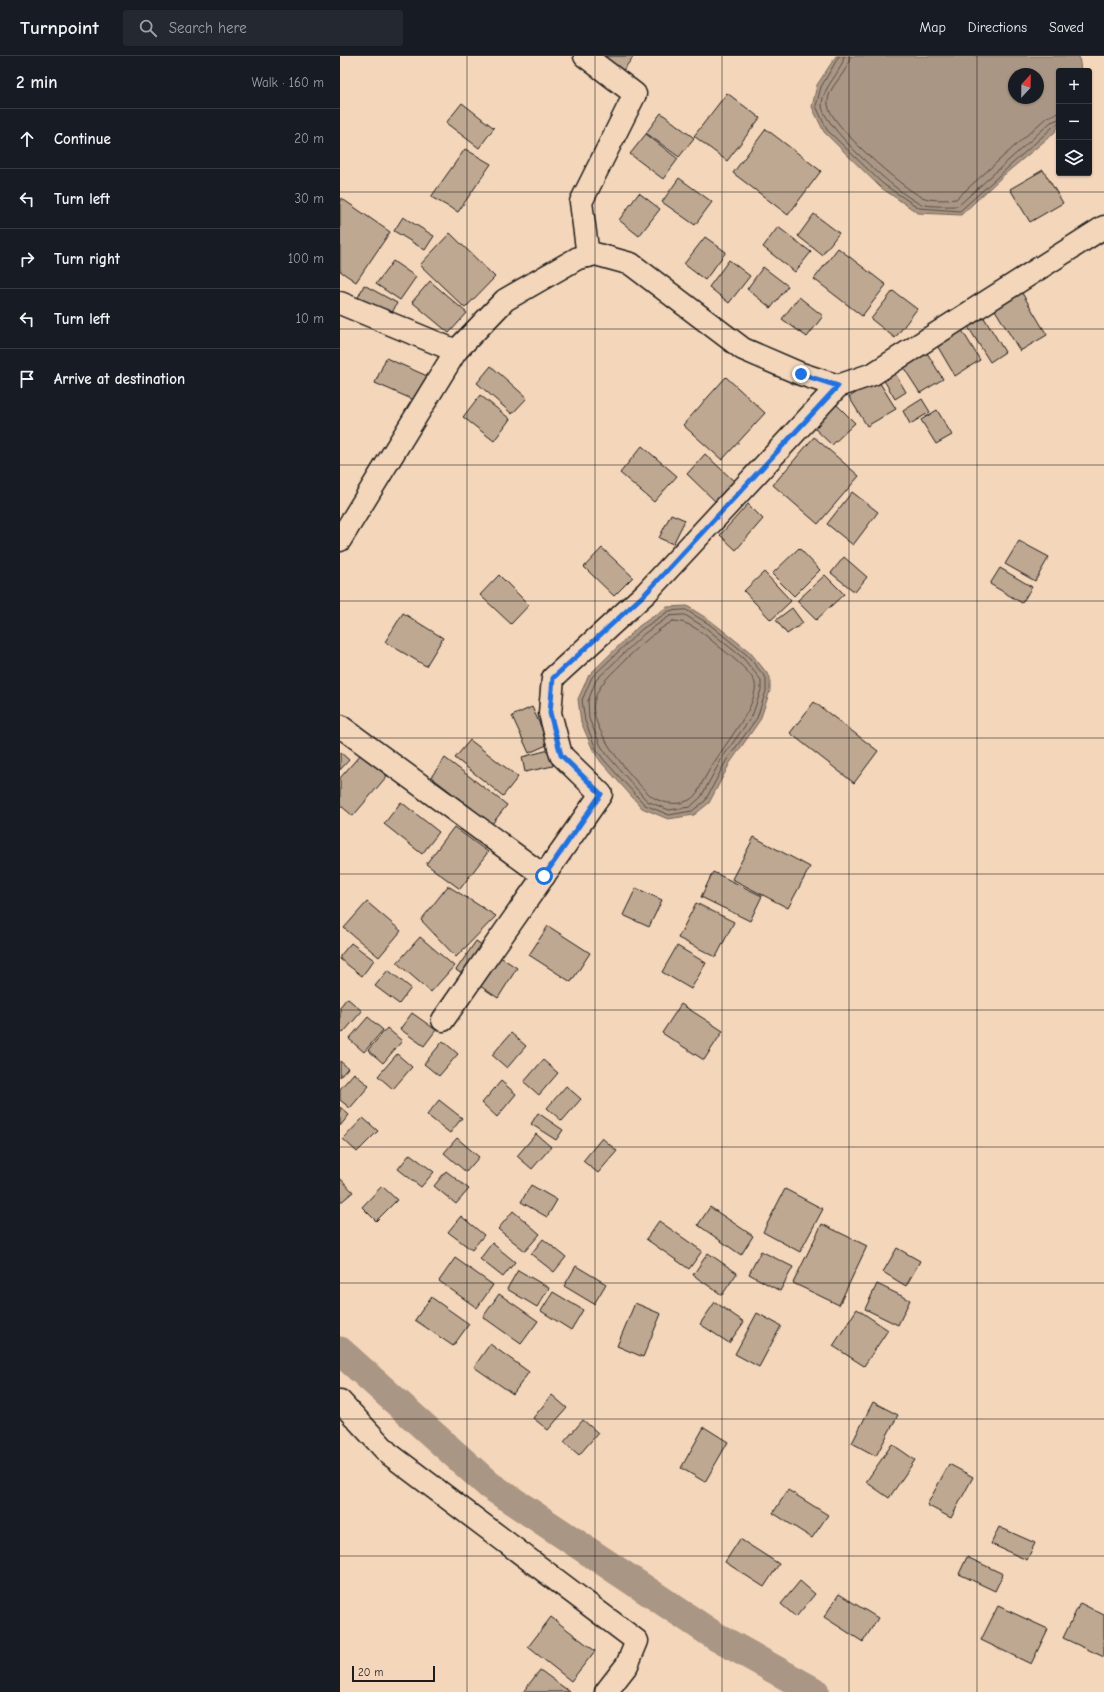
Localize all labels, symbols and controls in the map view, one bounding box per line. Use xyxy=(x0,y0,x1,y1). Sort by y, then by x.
search box xyxy=(123,10,403,46)
text: Turnpoint xyxy=(20,17,99,39)
icon: search xyxy=(137,17,159,39)
text: Search here xyxy=(169,19,247,37)
text: Map xyxy=(919,19,946,36)
text: Directions xyxy=(968,19,1027,36)
text: Saved xyxy=(1049,19,1084,36)
north arrow xyxy=(1008,68,1044,104)
map controls xyxy=(1056,68,1092,176)
button: + xyxy=(1056,68,1092,104)
text: 2 min xyxy=(16,73,57,92)
text: Walk · 160 m xyxy=(252,75,324,90)
button: − xyxy=(1056,104,1092,140)
icon: ahead xyxy=(16,128,38,150)
text: Continue xyxy=(54,130,111,148)
text: 20 m xyxy=(294,131,324,146)
button: layers xyxy=(1056,140,1092,176)
icon: left xyxy=(16,188,38,210)
text: Turn left xyxy=(54,190,110,208)
text: 30 m xyxy=(294,191,324,206)
icon: right xyxy=(16,248,38,270)
text: Turn right xyxy=(54,250,120,268)
text: 100 m xyxy=(288,251,324,266)
icon: left xyxy=(16,308,38,330)
text: Turn left xyxy=(54,310,110,328)
text: 10 m xyxy=(296,311,324,326)
route end xyxy=(792,365,810,383)
icon: arrive xyxy=(16,368,38,390)
text: Arrive at destination xyxy=(54,370,185,388)
route start xyxy=(535,867,553,885)
scale bar xyxy=(352,1664,435,1683)
text: 20 m xyxy=(358,1666,383,1679)

